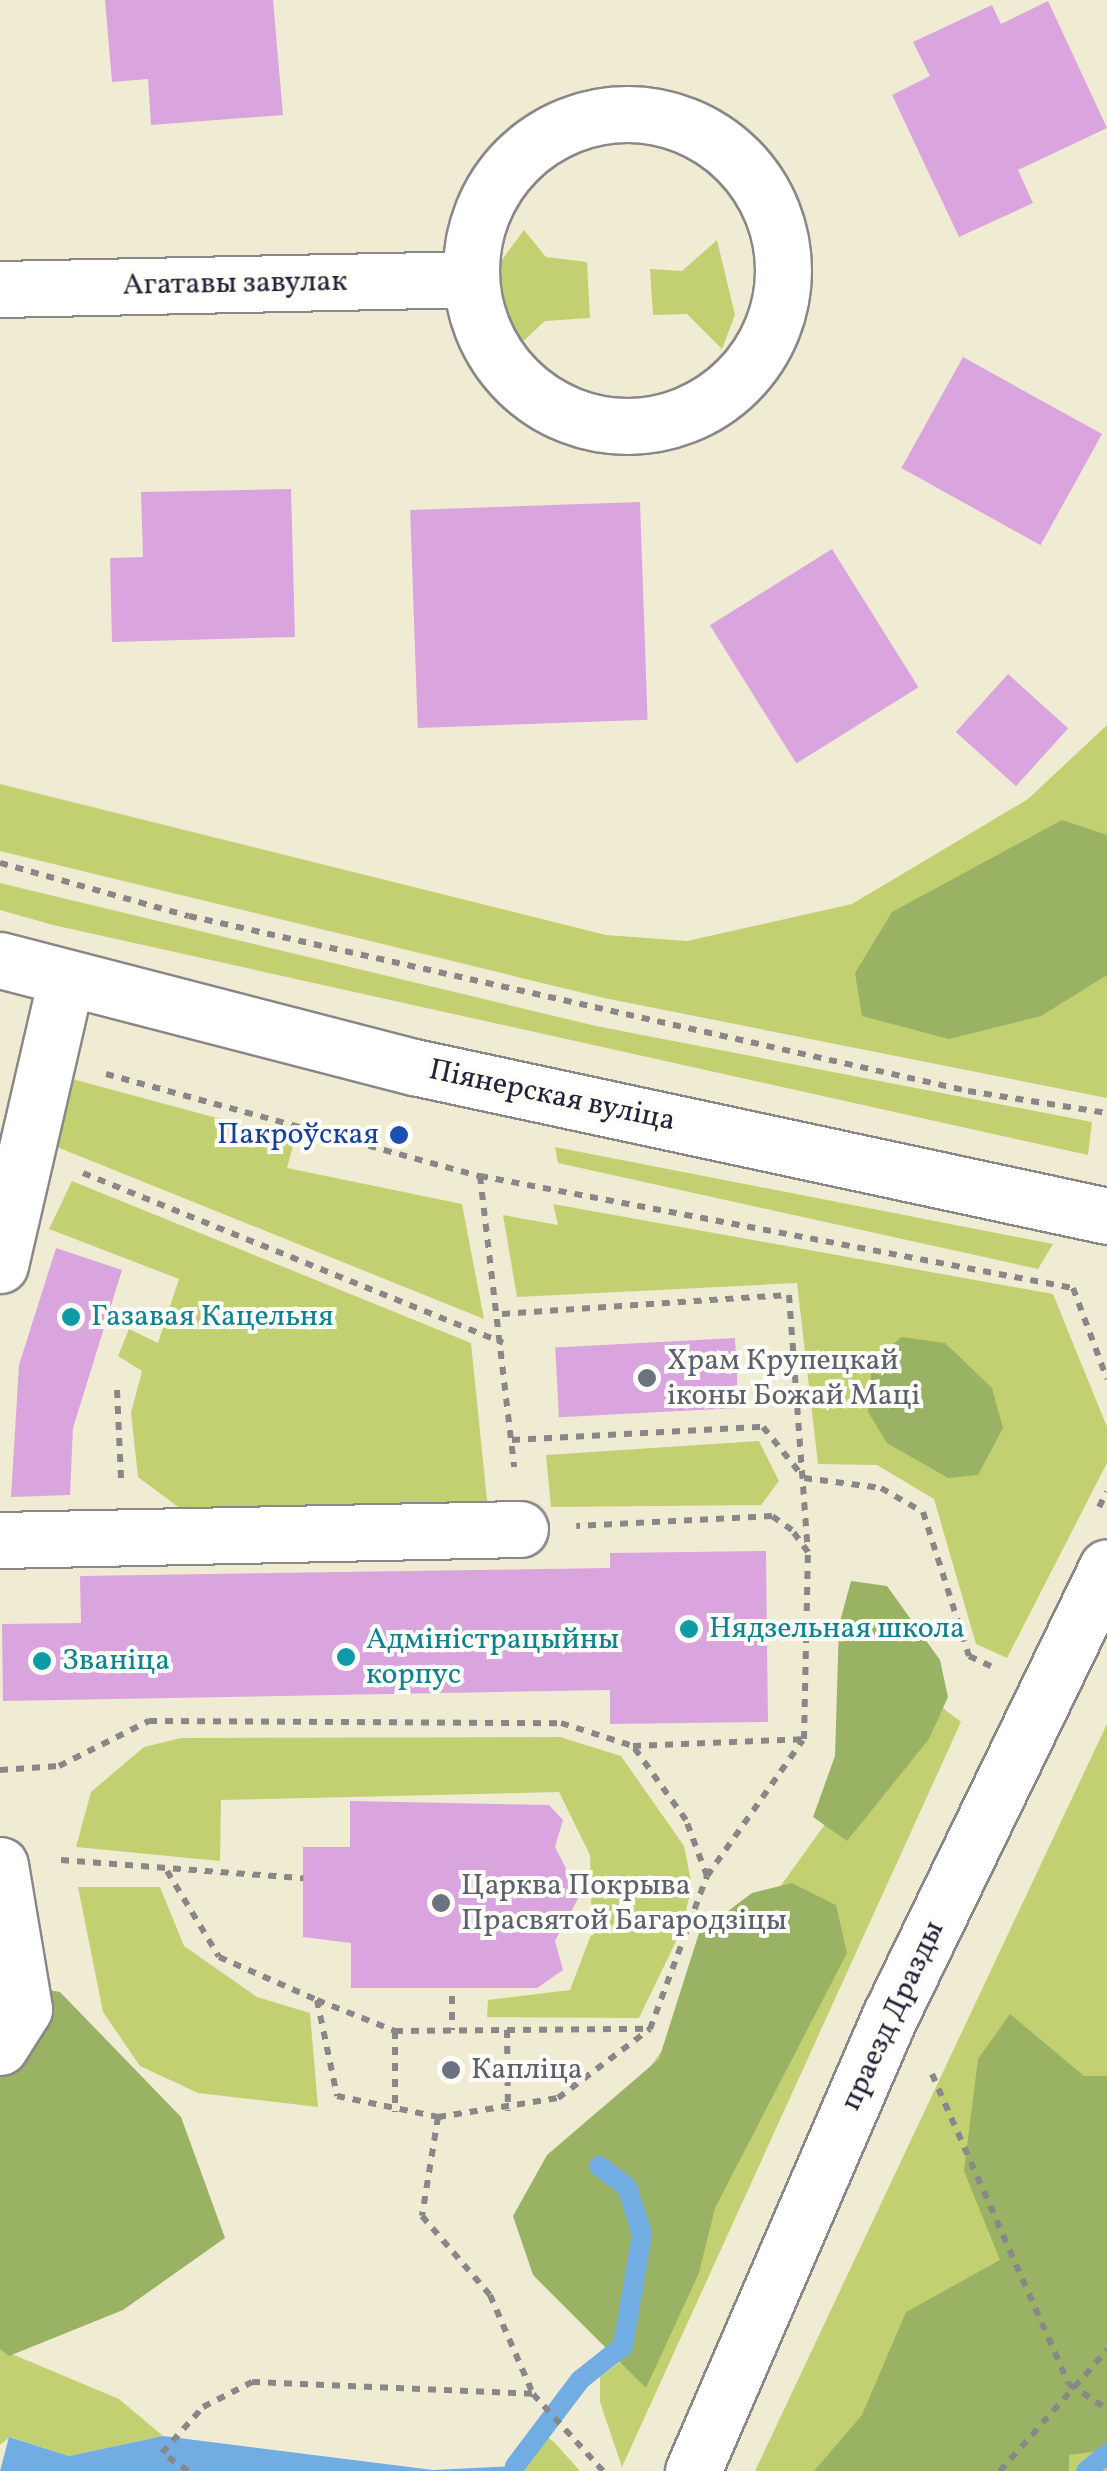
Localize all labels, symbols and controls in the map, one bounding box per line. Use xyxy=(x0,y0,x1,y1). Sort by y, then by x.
street label: Агатавы завулак xyxy=(122,264,348,304)
street label: Піянерская вуліца xyxy=(426,1052,678,1140)
place label: Пакроўская xyxy=(217,1117,379,1153)
marker: Пакроўская xyxy=(388,1124,410,1146)
place label: Газавая Кацельня xyxy=(91,1299,334,1335)
marker: Газавая Кацельня xyxy=(60,1306,82,1328)
place label: Храм Крупецкай іконы Божай Маці xyxy=(667,1343,920,1414)
marker: Храм Крупецкай іконы Божай Маці xyxy=(636,1367,658,1389)
place label: Нядзельная школа xyxy=(709,1611,965,1647)
marker: Нядзельная школа xyxy=(678,1618,700,1640)
place label: Адміністрацыйны корпус xyxy=(366,1622,619,1692)
place label: Званіца xyxy=(62,1643,170,1679)
marker: Адміністрацыйны корпус xyxy=(335,1646,357,1668)
marker: Званіца xyxy=(31,1650,53,1672)
place label: Царква Покрыва Прасвятой Багародзіцы xyxy=(461,1868,787,1938)
marker: Царква Покрыва Прасвятой Багародзіцы xyxy=(430,1892,452,1914)
street label: праезд Дразды xyxy=(833,1916,953,2116)
place label: Капліца xyxy=(471,2052,583,2088)
marker: Капліца xyxy=(440,2059,462,2081)

